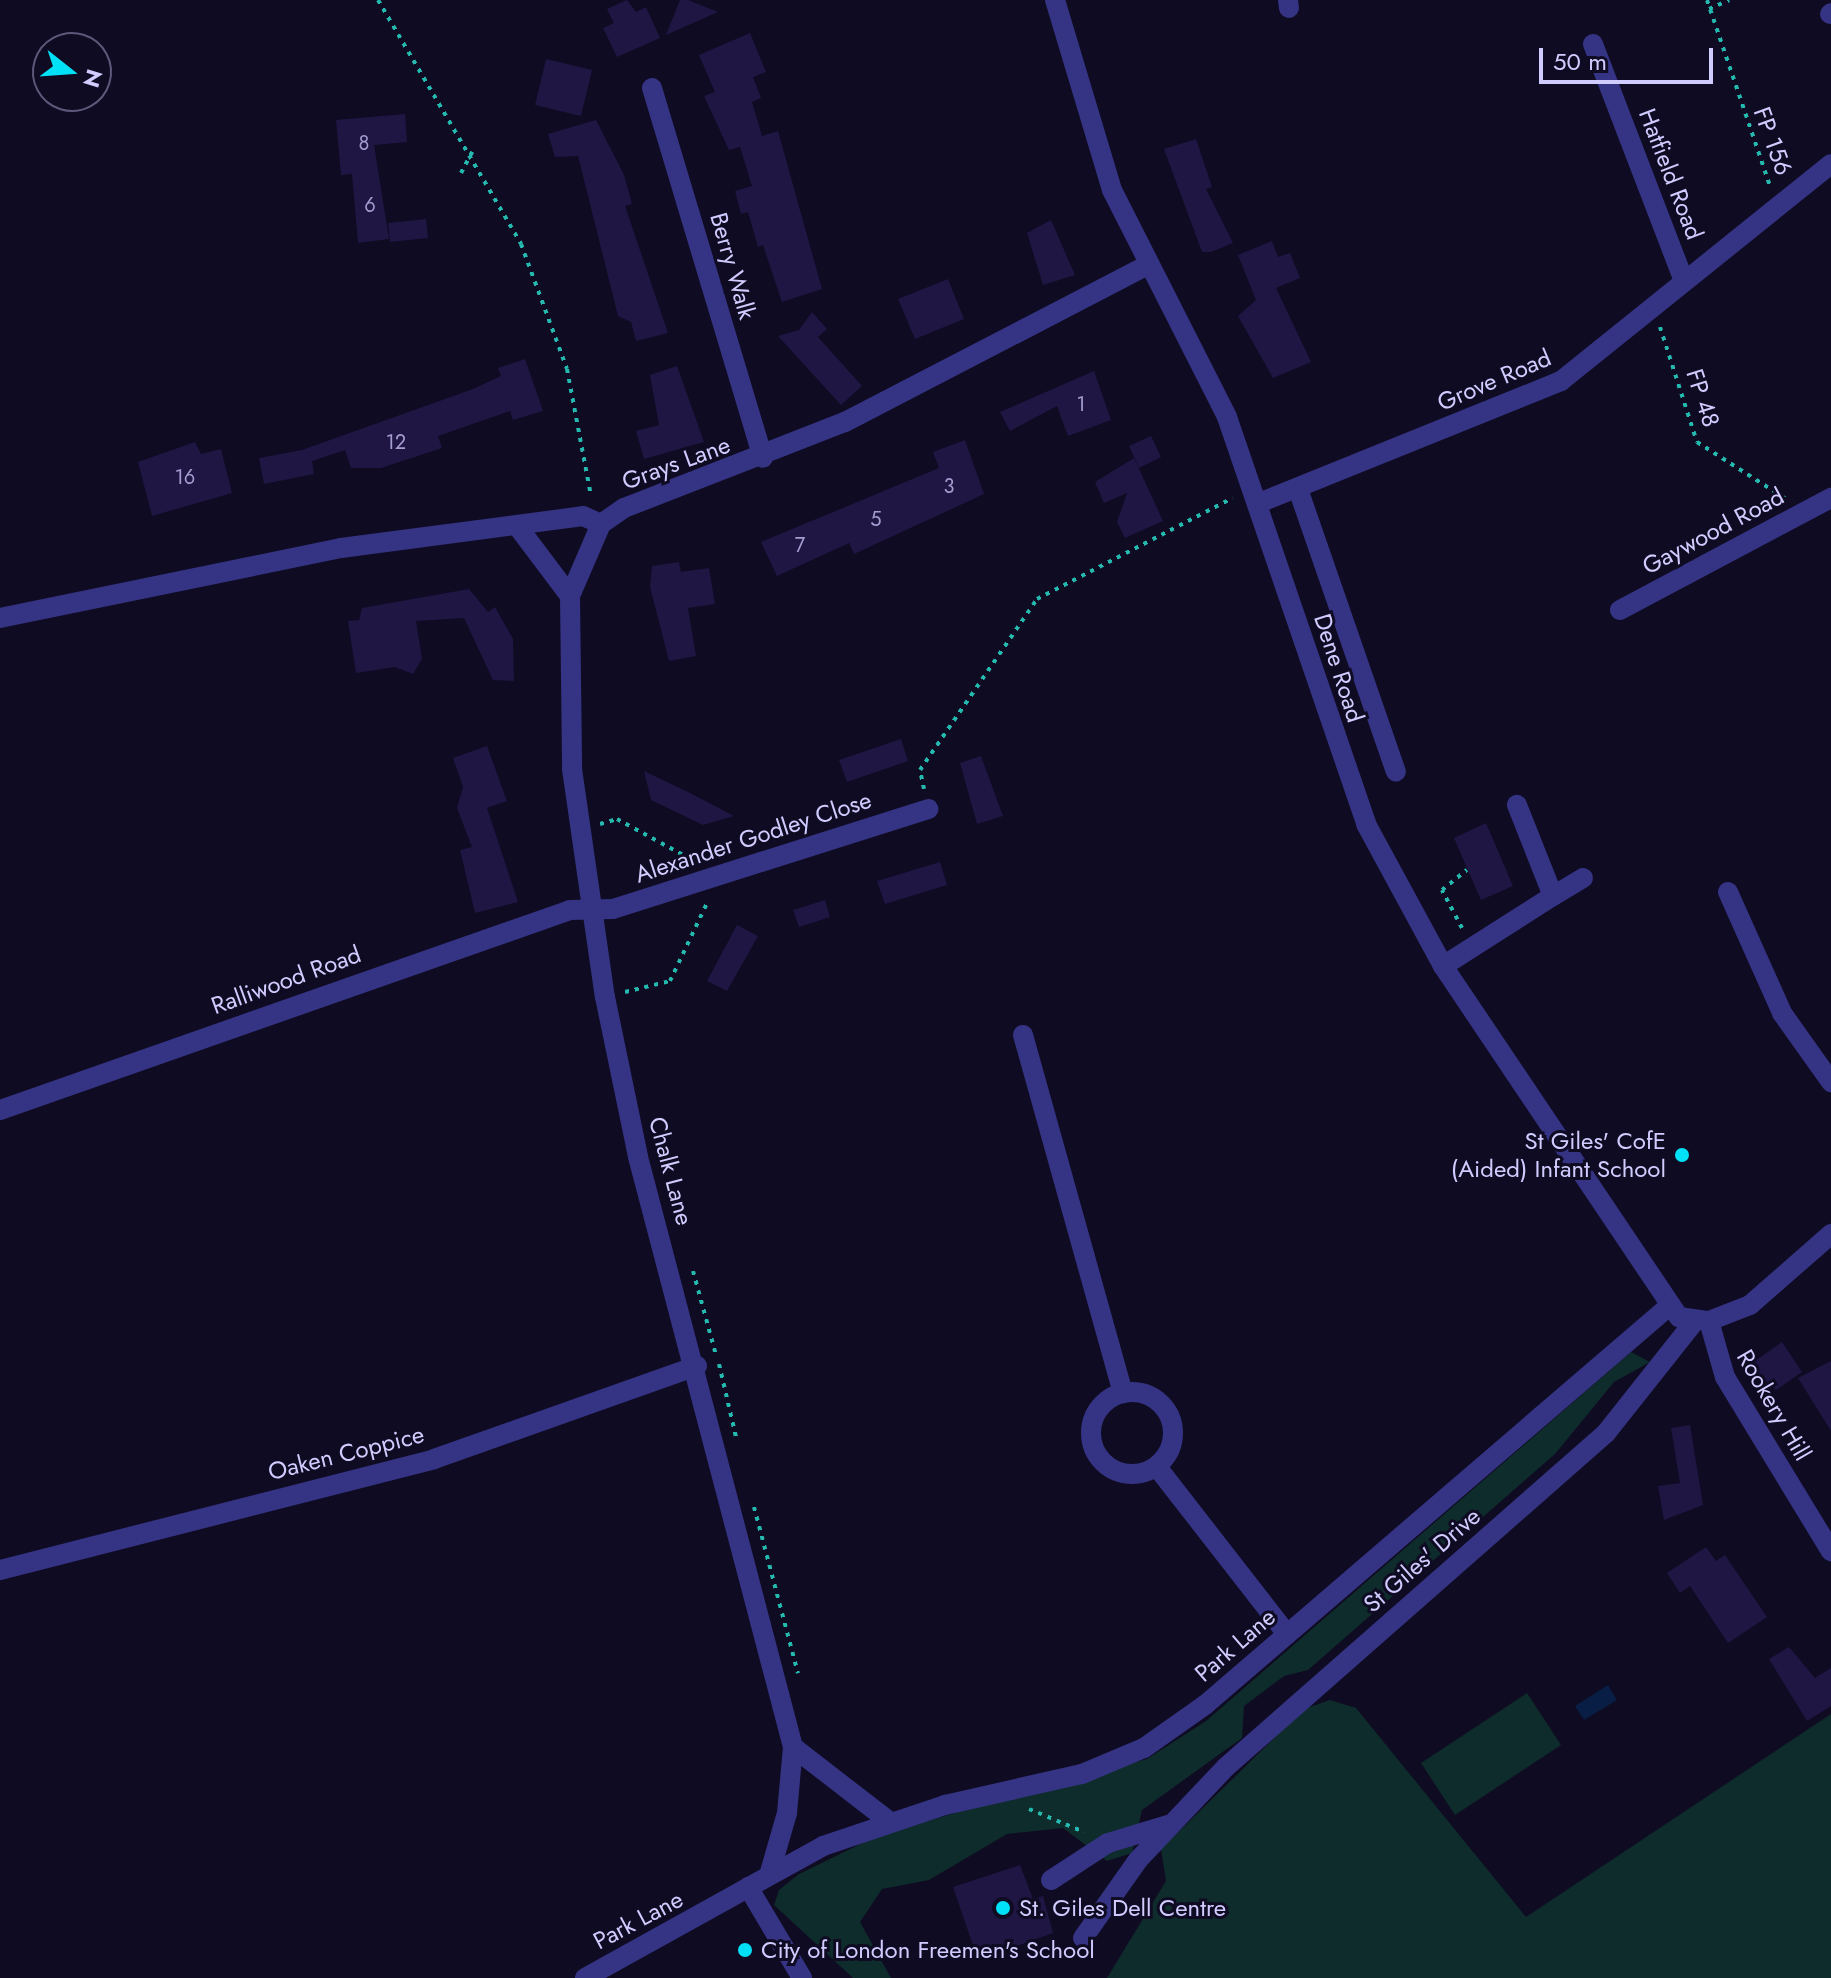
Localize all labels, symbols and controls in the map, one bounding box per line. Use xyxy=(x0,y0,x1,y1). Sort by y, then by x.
north arrow xyxy=(32,32,112,112)
scale bar xyxy=(1543,32,1717,82)
text: 50 m xyxy=(1553,44,1607,79)
text: N xyxy=(75,65,111,91)
street label: FP 156 xyxy=(1747,103,1799,179)
street label: Hatfield Road xyxy=(1633,104,1709,244)
house number: 8 xyxy=(359,131,369,155)
house number: 6 xyxy=(364,193,376,217)
street label: Berry Walk xyxy=(704,209,762,323)
street label: Grove Road xyxy=(1433,343,1555,417)
street label: FP 48 xyxy=(1680,365,1726,431)
house number: 1 xyxy=(1077,392,1085,416)
house number: 12 xyxy=(386,430,406,454)
street label: Grays Lane xyxy=(618,430,734,496)
house number: 16 xyxy=(175,465,195,489)
house number: 3 xyxy=(944,474,954,498)
street label: Gaywood Road xyxy=(1637,482,1789,580)
house number: 5 xyxy=(870,507,882,531)
house number: 7 xyxy=(795,533,805,557)
street label: Dene Road xyxy=(1308,610,1370,726)
street label: Alexander Godley Close xyxy=(631,785,875,889)
street label: Ralliwood Road xyxy=(207,940,365,1020)
street label: Chalk Lane xyxy=(643,1114,699,1228)
place label: St Giles' CofE (Aided) Infant School xyxy=(1451,1127,1666,1183)
marker: St Giles' CofE (Aided) Infant School xyxy=(1673,1146,1691,1164)
street label: Rookery Hill xyxy=(1731,1344,1817,1466)
street label: Oaken Coppice xyxy=(265,1420,427,1486)
street label: St Giles' Drive xyxy=(1358,1502,1486,1618)
street label: Park Lane xyxy=(1189,1602,1281,1688)
street label: Park Lane xyxy=(588,1884,688,1956)
place label: St. Giles Dell Centre xyxy=(1019,1894,1226,1922)
marker: St. Giles Dell Centre xyxy=(994,1899,1012,1917)
place label: City of London Freemen's School xyxy=(761,1936,1095,1964)
marker: City of London Freemen's School xyxy=(736,1941,754,1959)

